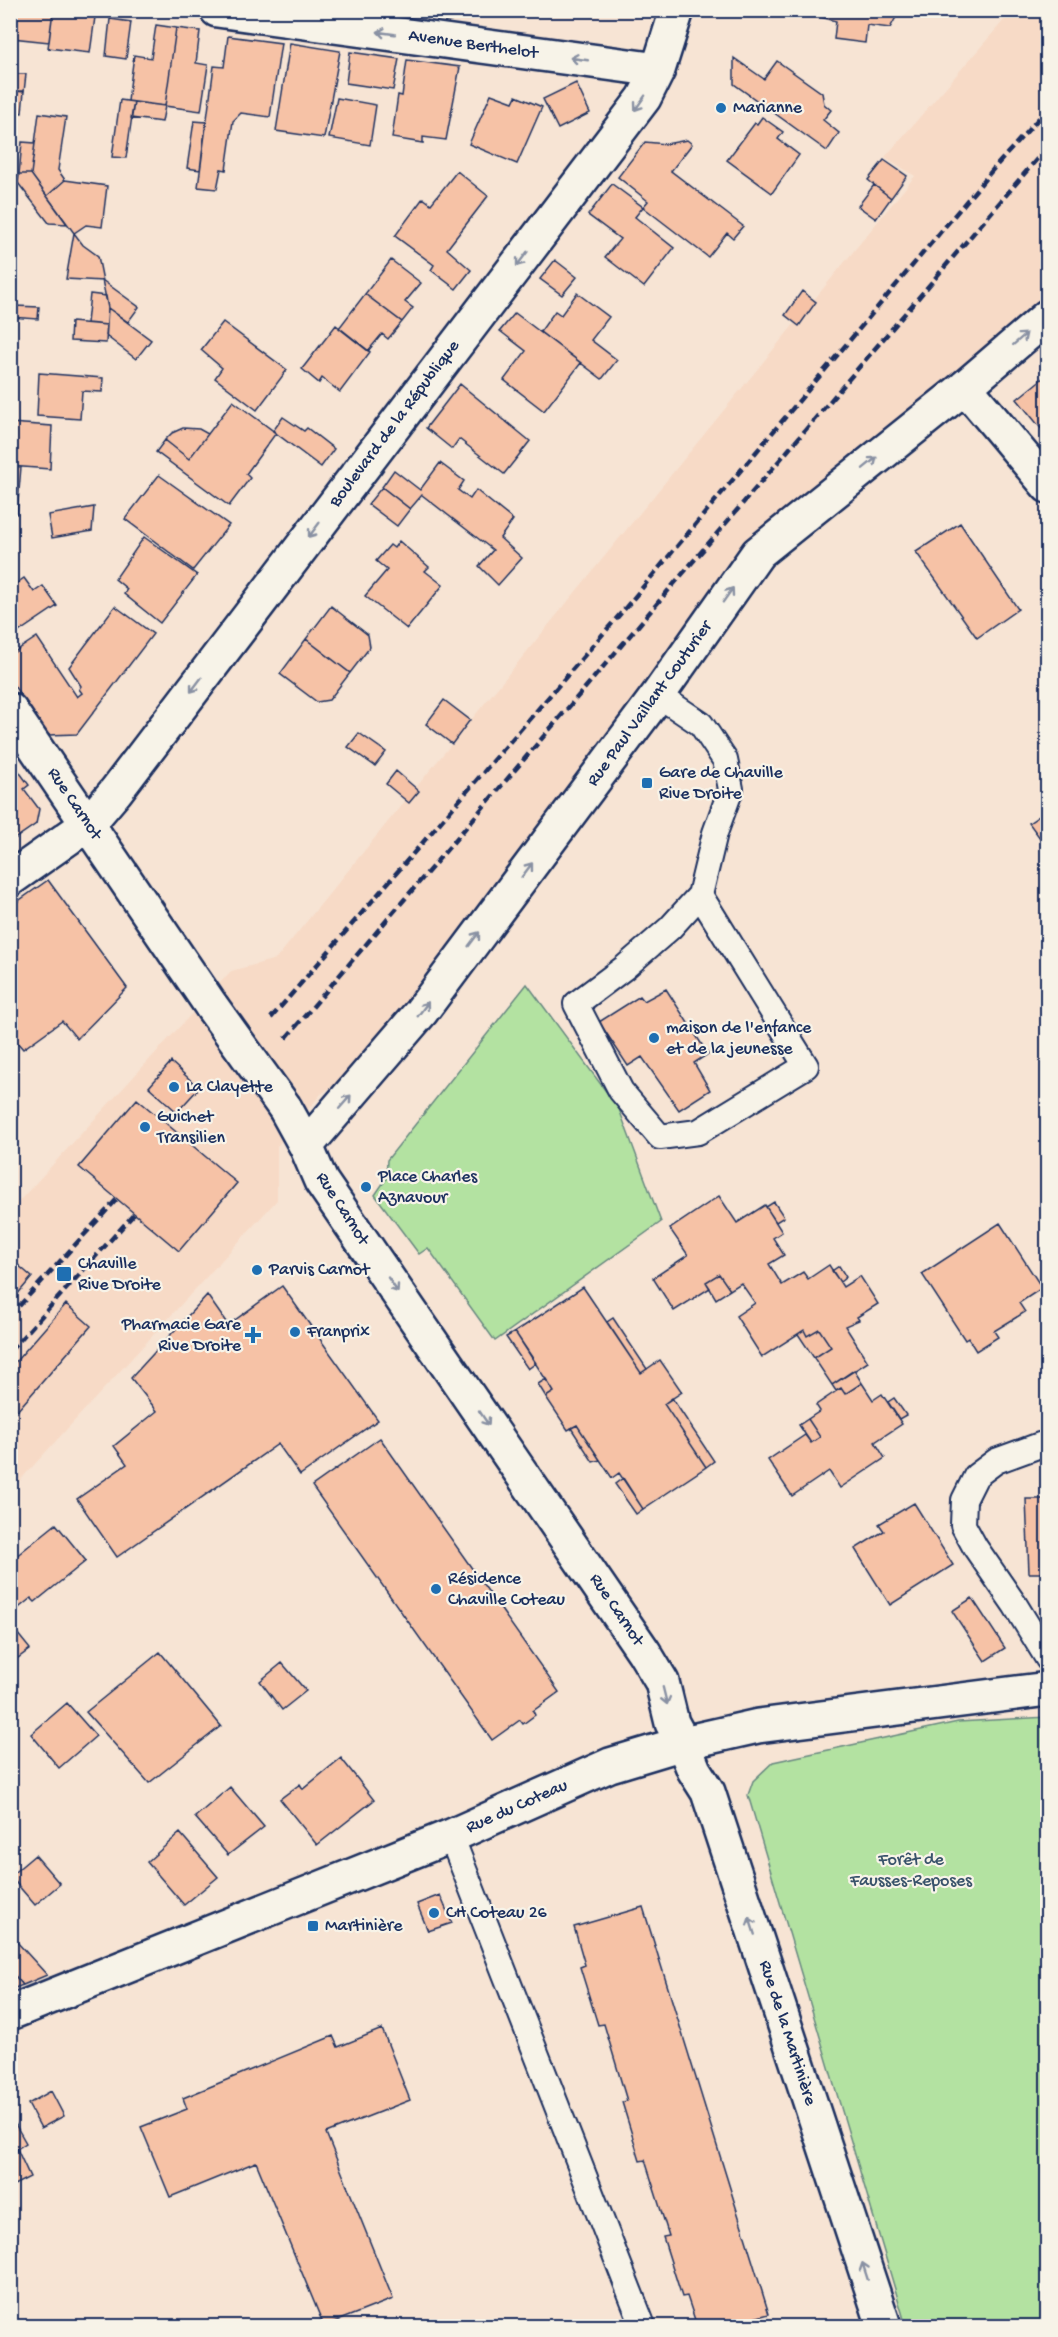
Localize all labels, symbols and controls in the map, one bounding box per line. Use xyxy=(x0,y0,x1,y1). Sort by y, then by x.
street label: Avenue Berthelot xyxy=(407,26,541,65)
one-way arrow xyxy=(377,27,397,38)
one-way arrow xyxy=(570,53,590,64)
one-way arrow xyxy=(634,95,646,111)
place label: Marianne xyxy=(733,98,803,119)
marker: Marianne xyxy=(714,101,728,115)
one-way arrow xyxy=(516,250,528,266)
one-way arrow xyxy=(1012,332,1027,346)
street label: Boulevard de la République xyxy=(325,336,465,512)
one-way arrow xyxy=(862,457,878,470)
one-way arrow xyxy=(308,522,321,538)
one-way arrow xyxy=(722,587,734,604)
street label: Rue Paul Vaillant Couturier xyxy=(583,616,718,791)
one-way arrow xyxy=(190,677,202,693)
place label: Gare de Chaville Rive Droite xyxy=(659,763,784,805)
street label: Rue Carnot xyxy=(42,764,107,846)
marker: Gare de Chaville Rive Droite xyxy=(640,776,654,790)
one-way arrow xyxy=(520,862,533,878)
one-way arrow xyxy=(467,932,480,948)
one-way arrow xyxy=(417,1001,429,1017)
place label: maison de l'enfance et de la jeunesse xyxy=(666,1018,812,1060)
marker: maison de l'enfance et de la jeunesse xyxy=(647,1031,661,1045)
place label: La Clayette xyxy=(186,1077,273,1098)
marker: La Clayette xyxy=(167,1080,181,1094)
one-way arrow xyxy=(338,1095,352,1110)
place label: Guichet Transilien xyxy=(156,1107,226,1149)
marker: Guichet Transilien xyxy=(138,1120,152,1134)
place label: Place Charles Aznavour xyxy=(377,1167,479,1209)
street label: Rue Carnot xyxy=(311,1169,374,1251)
marker: Place Charles Aznavour xyxy=(359,1180,373,1194)
place label: Chaville Rive Droite xyxy=(78,1254,162,1296)
place label: Parvis Carnot xyxy=(268,1260,371,1281)
marker: Parvis Carnot xyxy=(250,1263,264,1277)
marker: Chaville Rive Droite xyxy=(55,1265,73,1283)
one-way arrow xyxy=(387,1277,399,1293)
place label: Pharmacie Gare Rive Droite xyxy=(121,1315,242,1357)
place label: Franprix xyxy=(306,1322,370,1343)
marker: Franprix xyxy=(288,1325,302,1339)
marker: Pharmacie Gare Rive Droite xyxy=(246,1328,260,1342)
one-way arrow xyxy=(478,1409,490,1425)
place label: Résidence Chaville Coteau xyxy=(448,1569,565,1611)
street label: Rue Carnot xyxy=(584,1570,649,1652)
marker: Résidence Chaville Coteau xyxy=(429,1582,443,1596)
one-way arrow xyxy=(660,1686,672,1705)
street label: Rue du Coteau xyxy=(463,1775,571,1839)
park label: Forêt de Fausses-Reposes xyxy=(849,1850,973,1892)
place label: CH Coteau 26 xyxy=(446,1903,548,1924)
marker: CH Coteau 26 xyxy=(427,1906,441,1920)
place label: Martinière xyxy=(325,1916,403,1937)
one-way arrow xyxy=(745,1917,756,1936)
marker: Martinière xyxy=(306,1919,320,1933)
street label: Rue de la Martinière xyxy=(754,1958,821,2109)
one-way arrow xyxy=(859,2262,870,2281)

